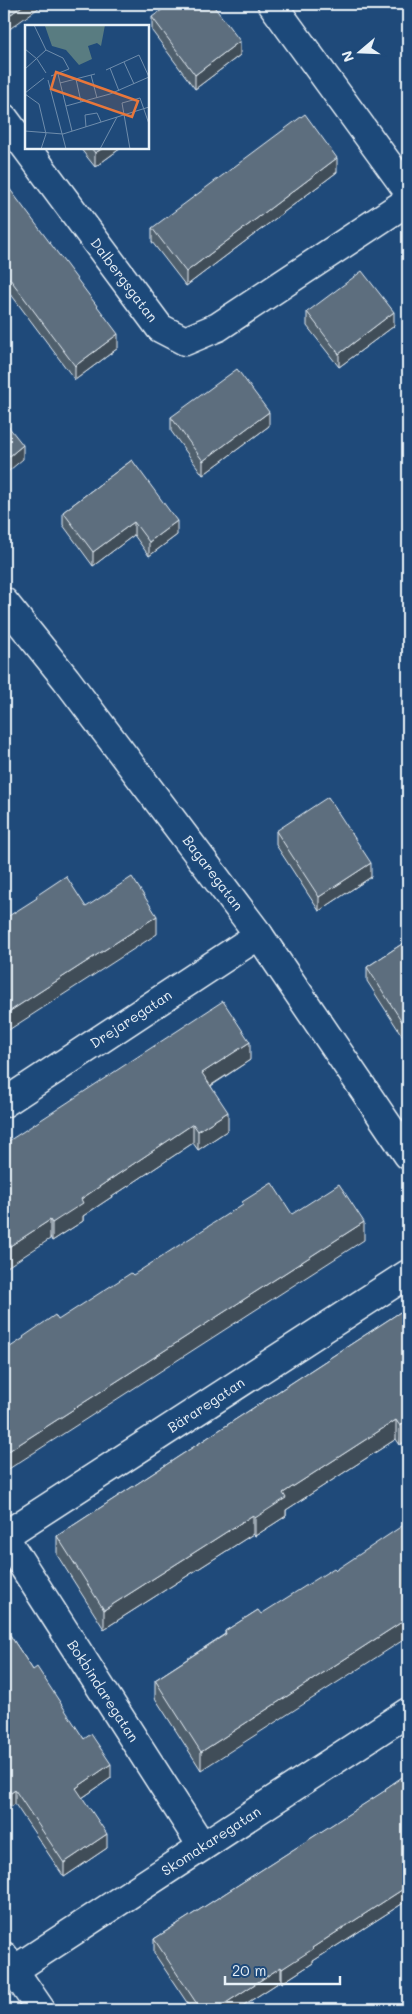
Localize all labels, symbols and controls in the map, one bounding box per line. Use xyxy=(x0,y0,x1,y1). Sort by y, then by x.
inset map xyxy=(25,25,149,149)
north arrow xyxy=(334,28,384,78)
text: N xyxy=(337,48,358,65)
street label: Dalbergsgatan xyxy=(86,234,162,326)
street label: Bagaregatan xyxy=(179,831,248,914)
street label: Drejaregatan xyxy=(86,985,175,1052)
street label: Bäraregatan xyxy=(164,1373,248,1437)
street label: Bokbindaregatan xyxy=(63,1636,144,1745)
street label: Skomakaregatan xyxy=(157,1801,264,1880)
scale bar xyxy=(225,1954,340,1986)
text: 20 m xyxy=(232,1960,266,1980)

